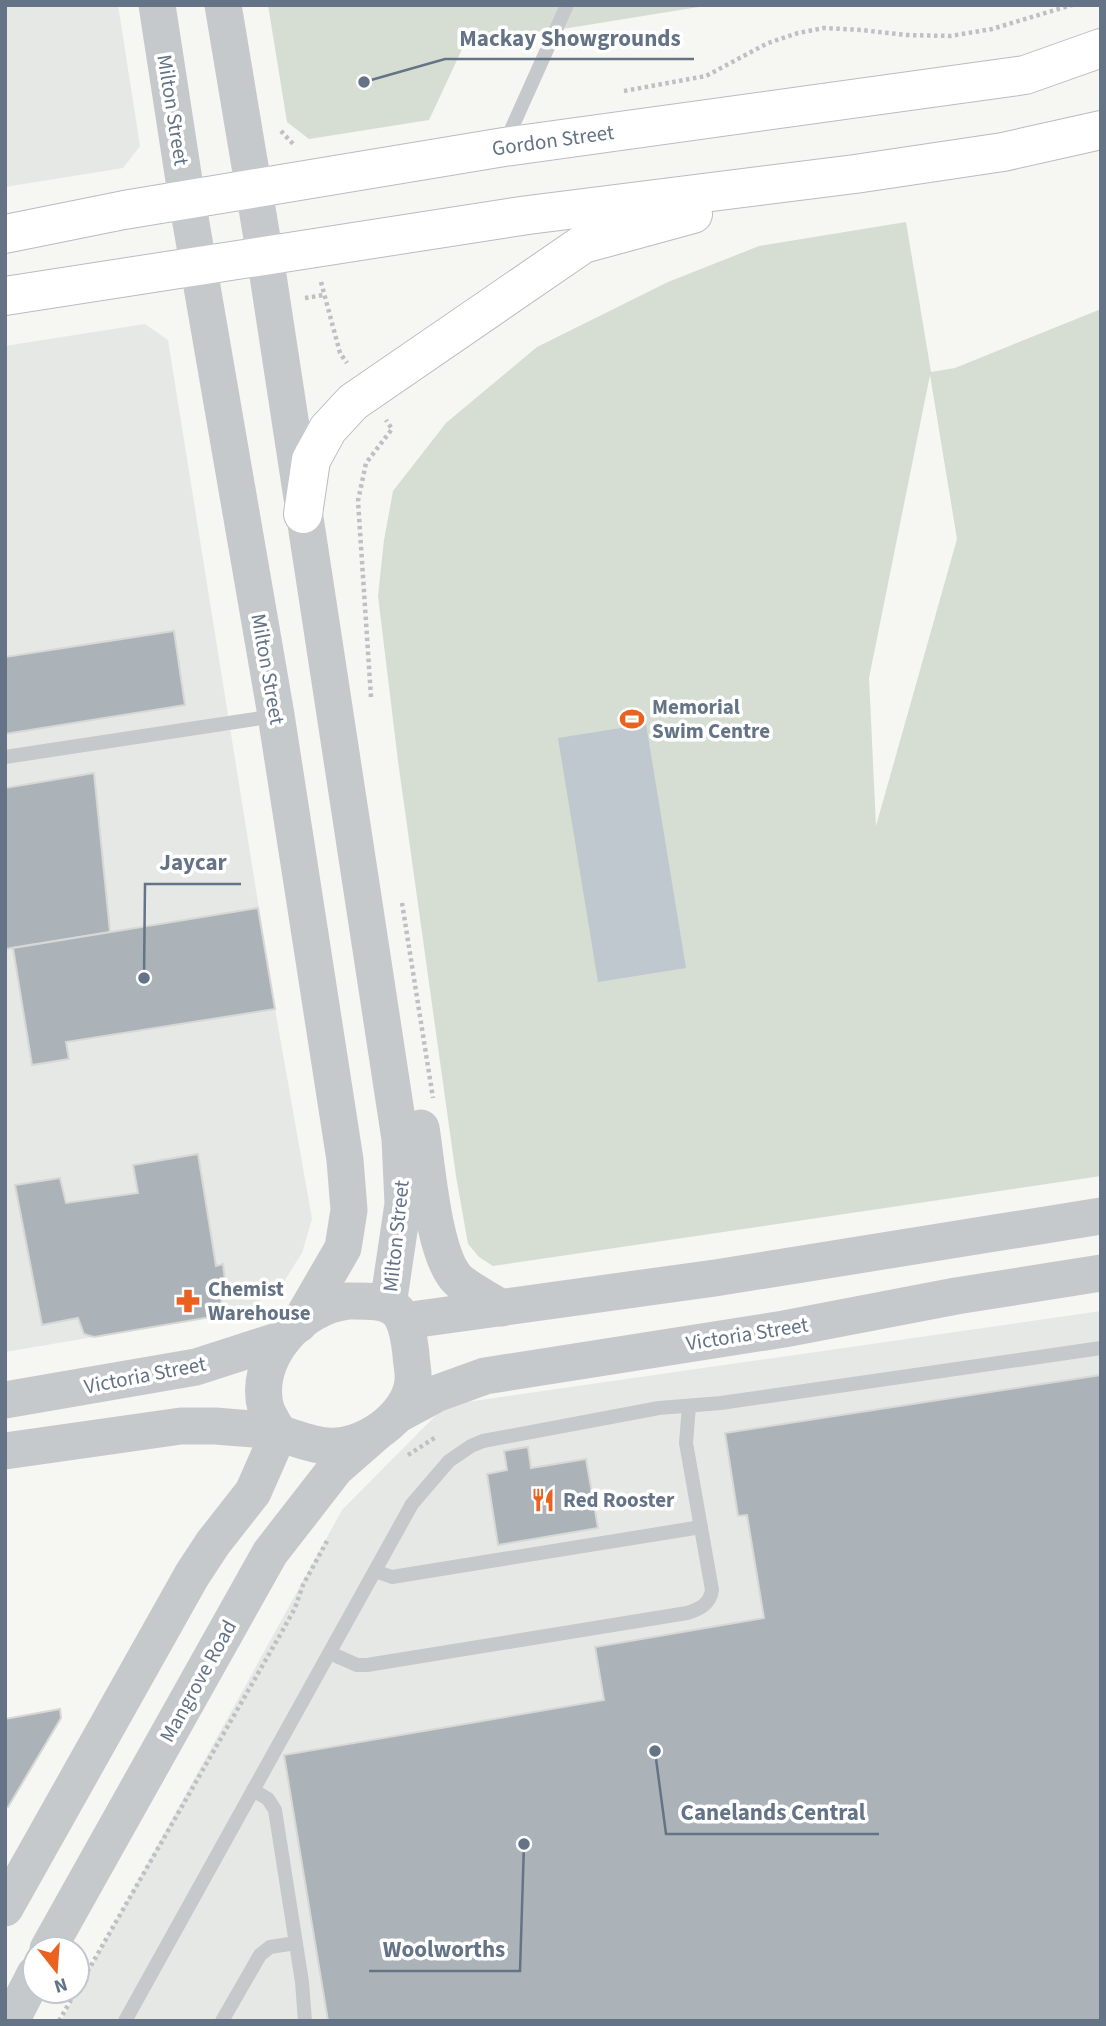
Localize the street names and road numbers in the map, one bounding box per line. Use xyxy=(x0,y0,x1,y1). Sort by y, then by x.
street label: Milton Street xyxy=(149,52,197,168)
street label: Gordon Street xyxy=(490,117,616,164)
street label: Milton Street xyxy=(243,611,293,727)
street label: Milton Street xyxy=(375,1179,417,1293)
street label: Victoria Street xyxy=(684,1310,810,1358)
street label: Victoria Street xyxy=(82,1349,208,1401)
street label: Mangrove Road xyxy=(152,1614,244,1748)

